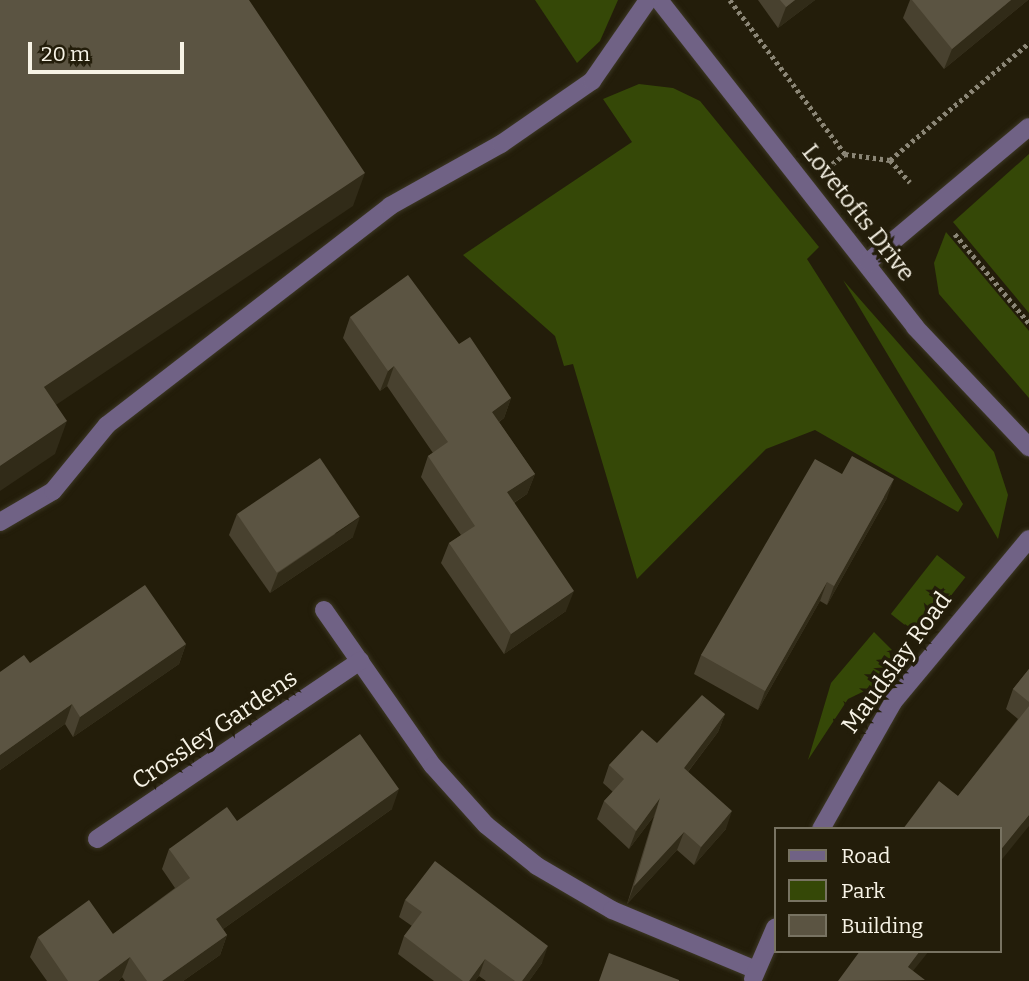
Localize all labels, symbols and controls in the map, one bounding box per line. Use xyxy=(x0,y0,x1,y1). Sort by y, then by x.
scale bar xyxy=(32,28,187,72)
text: 20 m xyxy=(41,41,90,67)
street label: Lovetofts Drive xyxy=(795,139,921,287)
street label: Maudslay Road xyxy=(836,587,958,739)
street label: Crossley Gardens xyxy=(127,664,303,796)
legend xyxy=(774,827,1001,953)
text: Road xyxy=(841,843,890,869)
text: Park xyxy=(841,878,885,904)
text: Building xyxy=(841,913,923,939)

